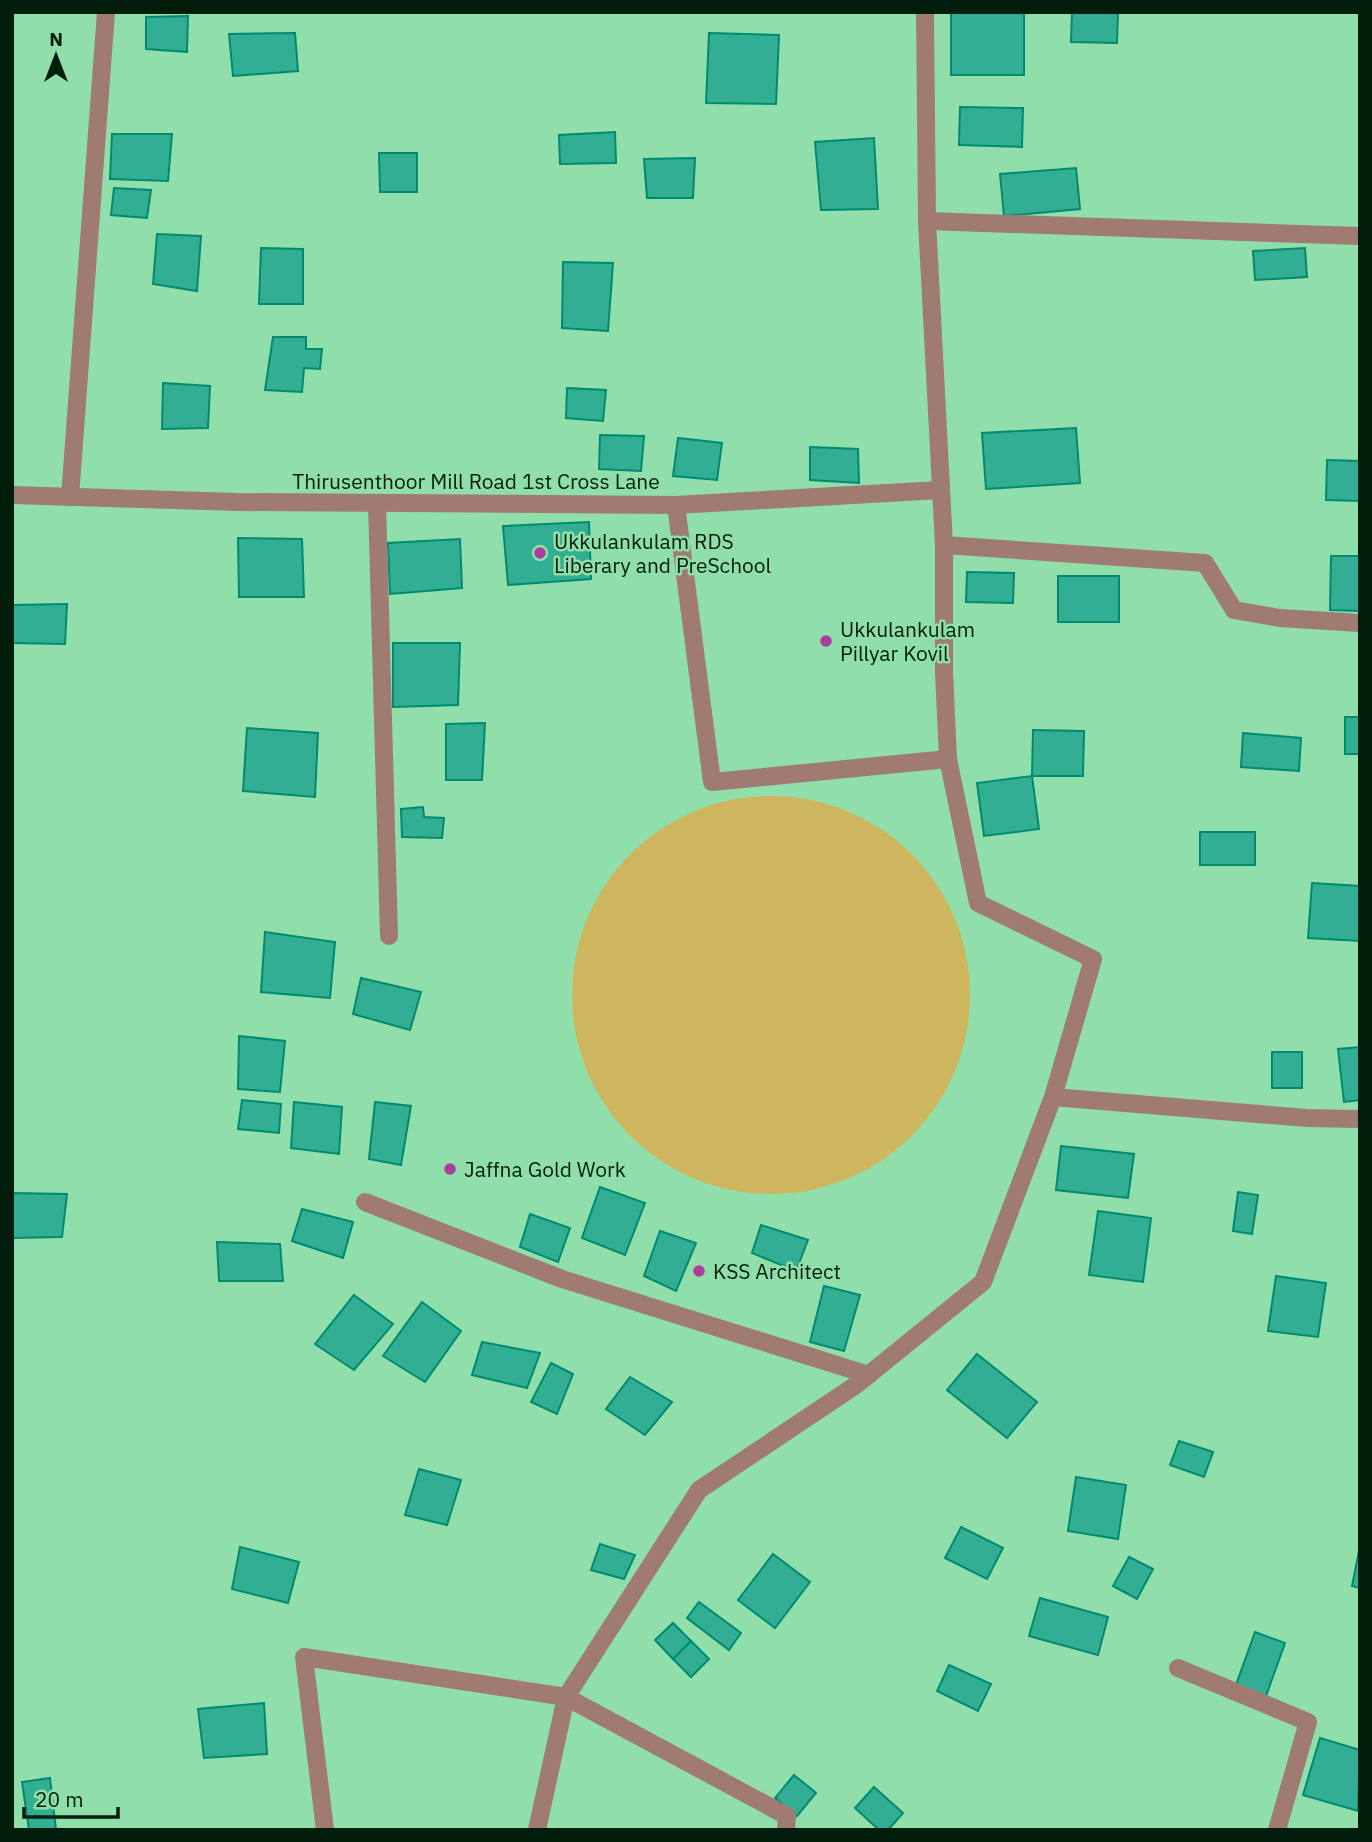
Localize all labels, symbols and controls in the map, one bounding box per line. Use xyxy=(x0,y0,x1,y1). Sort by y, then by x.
north arrow xyxy=(21,21,91,91)
text: N xyxy=(49,27,63,51)
street label: Thirusenthoor Mill Road 1st Cross Lane xyxy=(292,467,660,495)
place label: Ukkulankulam RDS Liberary and PreSchool xyxy=(554,527,772,579)
marker: Ukkulankulam RDS Liberary and PreSchool xyxy=(532,545,548,561)
place label: Ukkulankulam Pillyar Kovil xyxy=(840,615,975,667)
marker: Ukkulankulam Pillyar Kovil xyxy=(818,633,834,649)
place label: Jaffna Gold Work xyxy=(464,1155,626,1183)
marker: Jaffna Gold Work xyxy=(442,1161,458,1177)
place label: KSS Architect xyxy=(713,1257,841,1285)
marker: KSS Architect xyxy=(691,1263,707,1279)
scale bar xyxy=(24,1776,119,1820)
text: 20 m xyxy=(35,1785,84,1813)

